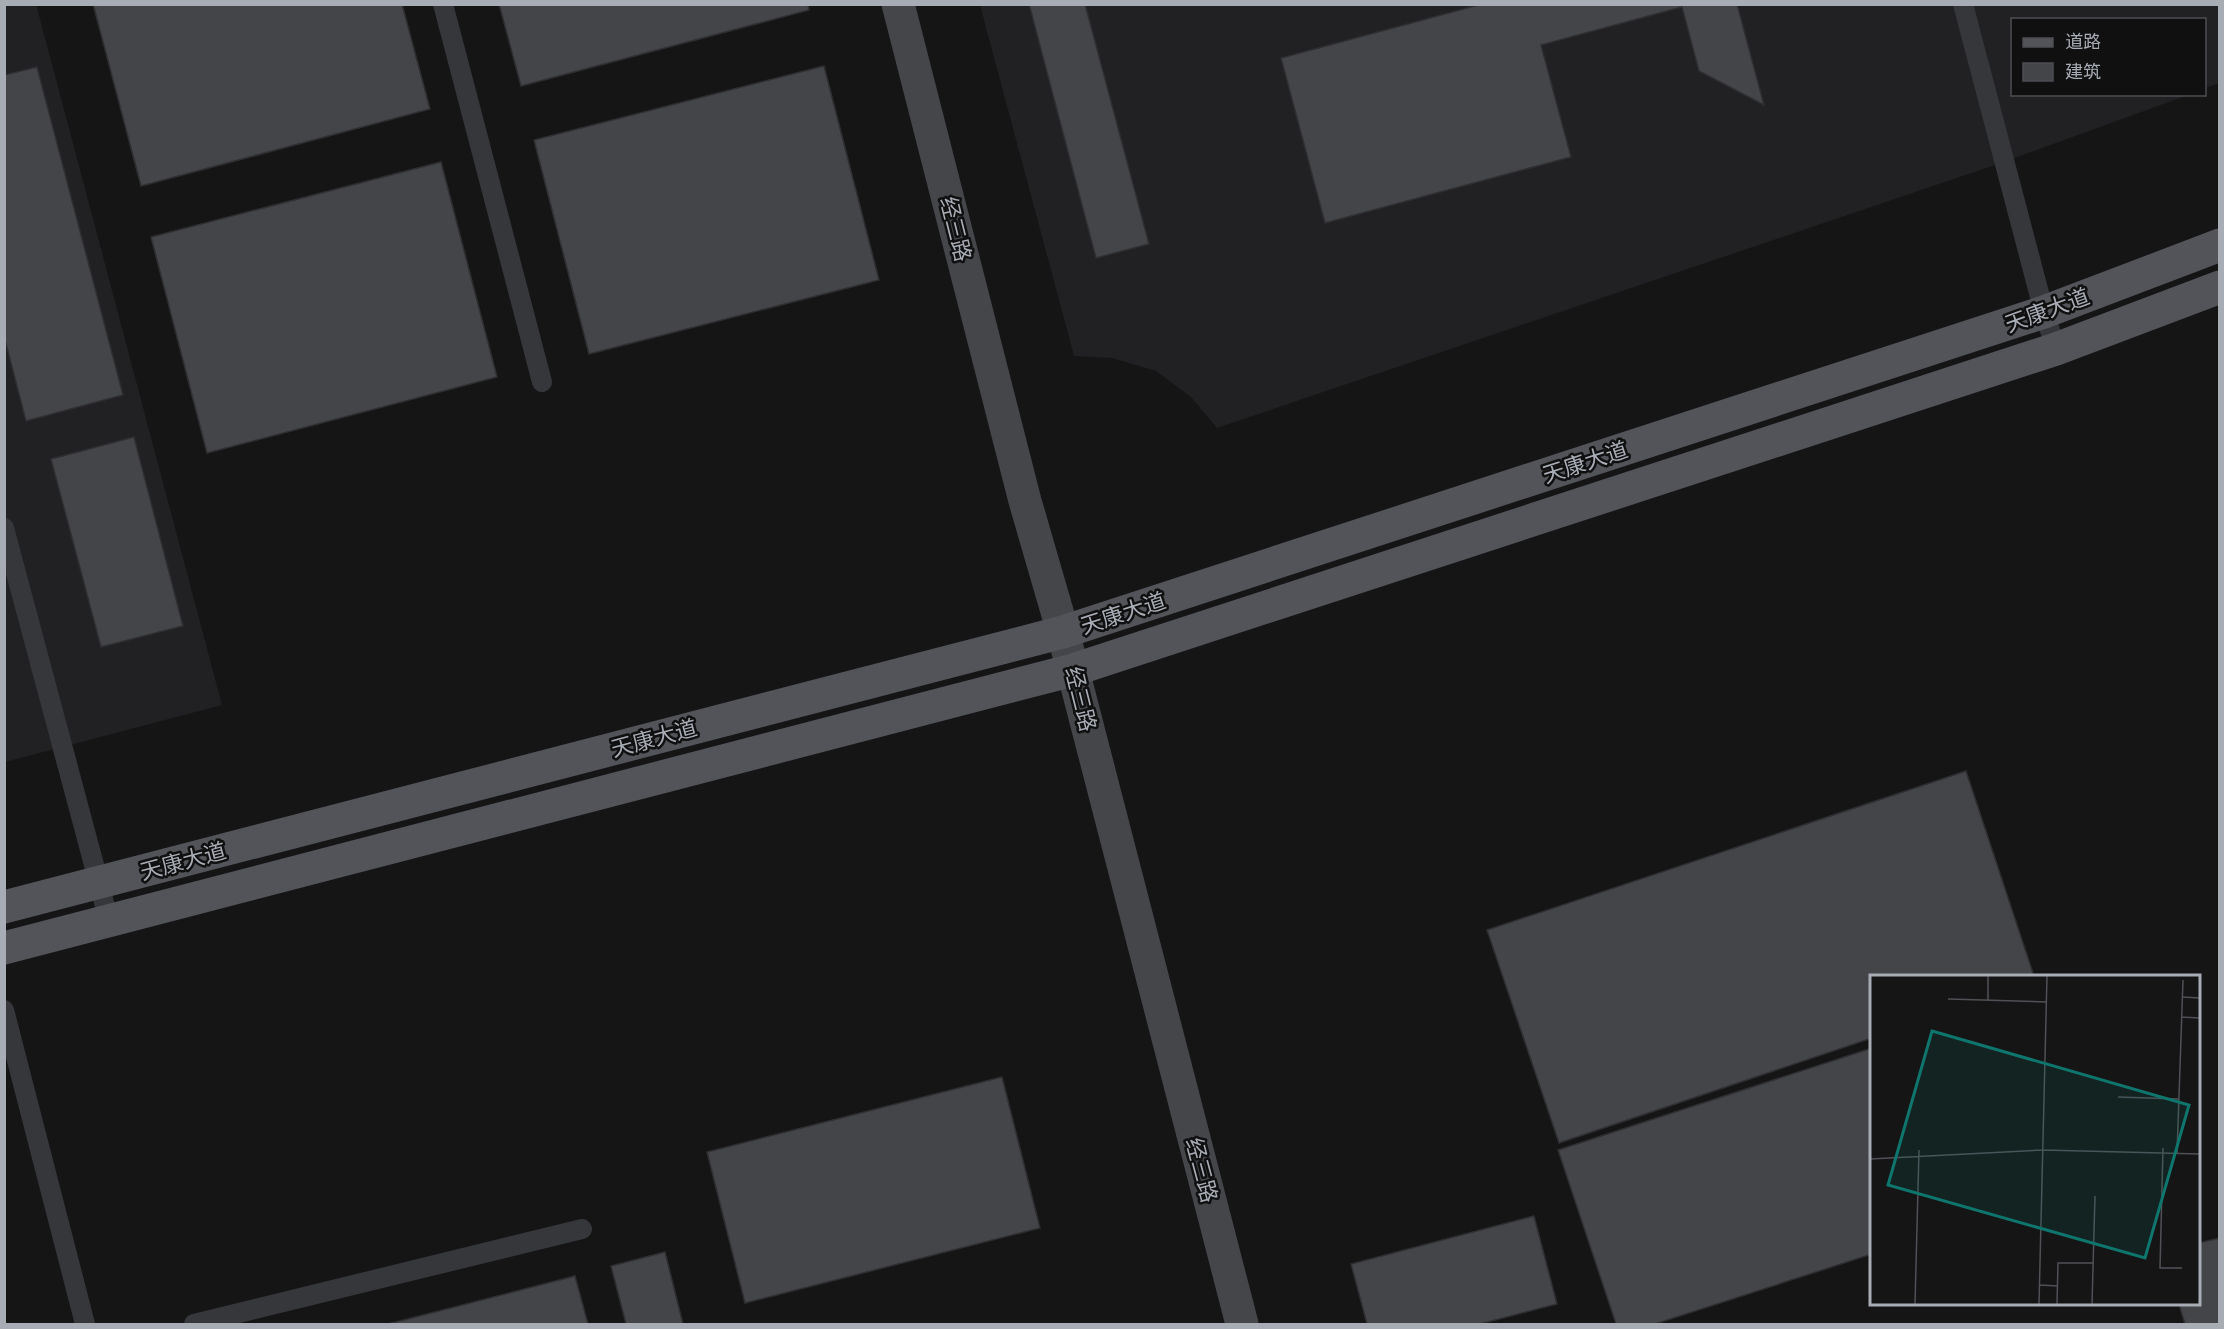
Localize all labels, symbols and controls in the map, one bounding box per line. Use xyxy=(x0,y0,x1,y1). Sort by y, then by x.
legend xyxy=(2011,18,2206,96)
text: 道路 xyxy=(2065,31,2101,53)
text: 建筑 xyxy=(2065,61,2101,83)
street label: 经三路 xyxy=(934,194,977,264)
street label: 天康大道 xyxy=(2001,283,2093,338)
street label: 天康大道 xyxy=(1539,436,1631,489)
street label: 天康大道 xyxy=(1077,587,1169,640)
street label: 经三路 xyxy=(1059,664,1102,734)
street label: 天康大道 xyxy=(608,714,700,763)
street label: 天康大道 xyxy=(137,837,229,886)
inset map xyxy=(1870,975,2200,1305)
street label: 经三路 xyxy=(1180,1135,1223,1206)

